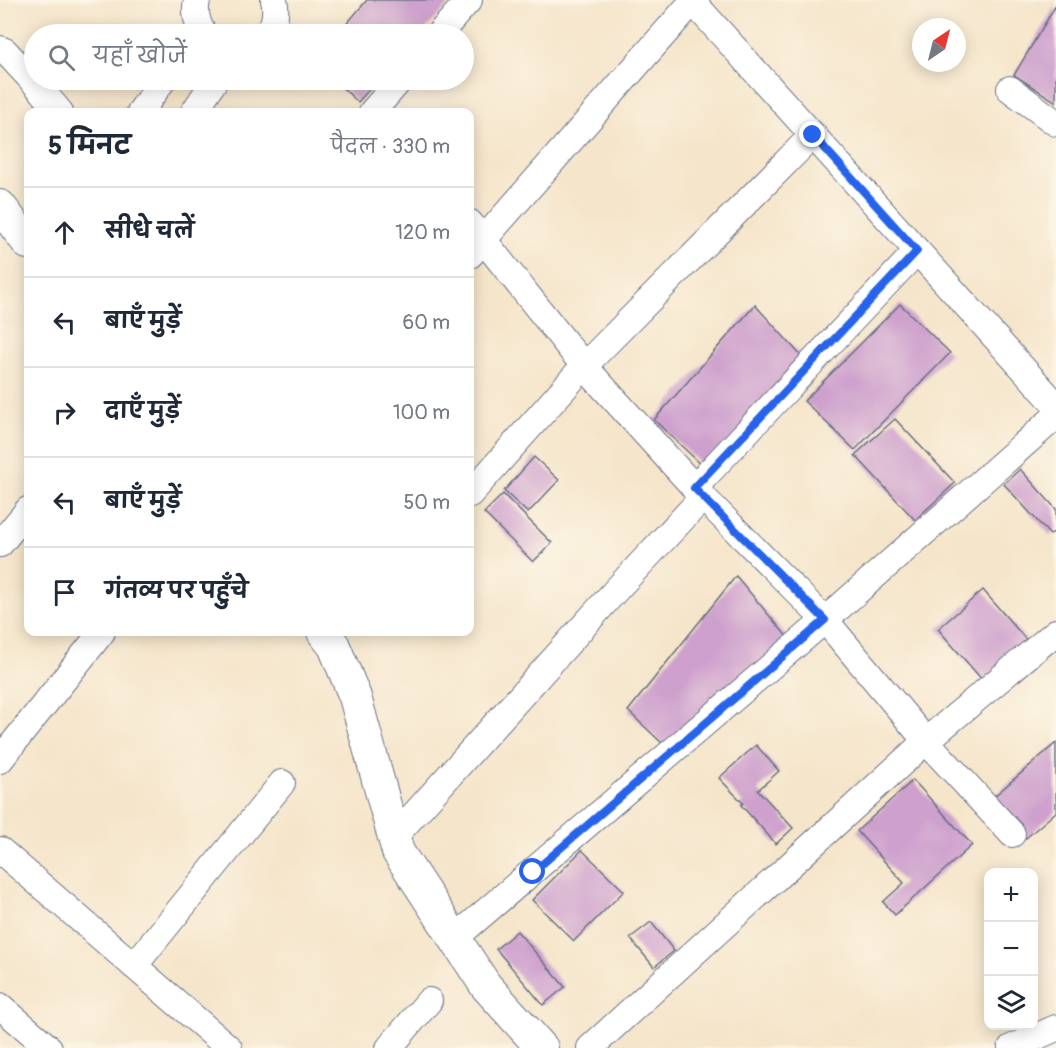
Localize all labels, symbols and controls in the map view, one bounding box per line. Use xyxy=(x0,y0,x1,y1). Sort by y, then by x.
north arrow xyxy=(912,18,966,72)
search box xyxy=(24,24,474,90)
icon: search xyxy=(45,41,78,74)
text: यहाँ खोजें xyxy=(93,42,187,70)
route end xyxy=(799,121,825,147)
text: 5 मिनट xyxy=(48,130,131,162)
text: पैदल · 330 m xyxy=(331,134,450,159)
icon: ahead xyxy=(48,216,81,249)
text: सीधे चलें xyxy=(105,217,194,245)
text: 120 m xyxy=(395,220,450,245)
icon: left xyxy=(48,306,81,339)
text: बाएँ मुड़ें xyxy=(105,307,181,335)
text: 60 m xyxy=(403,310,450,335)
icon: right xyxy=(48,396,81,429)
text: दाएँ मुड़ें xyxy=(105,397,181,425)
text: 100 m xyxy=(393,400,450,425)
icon: left xyxy=(48,486,81,519)
text: बाएँ मुड़ें xyxy=(105,487,181,515)
text: 50 m xyxy=(403,490,450,515)
icon: arrive xyxy=(48,576,81,609)
text: गंतव्य पर पहुँचे xyxy=(105,577,248,605)
route start xyxy=(519,858,545,884)
map controls xyxy=(984,868,1038,1030)
button: + xyxy=(984,868,1038,922)
button: − xyxy=(984,922,1038,976)
button: layers xyxy=(984,976,1038,1030)

